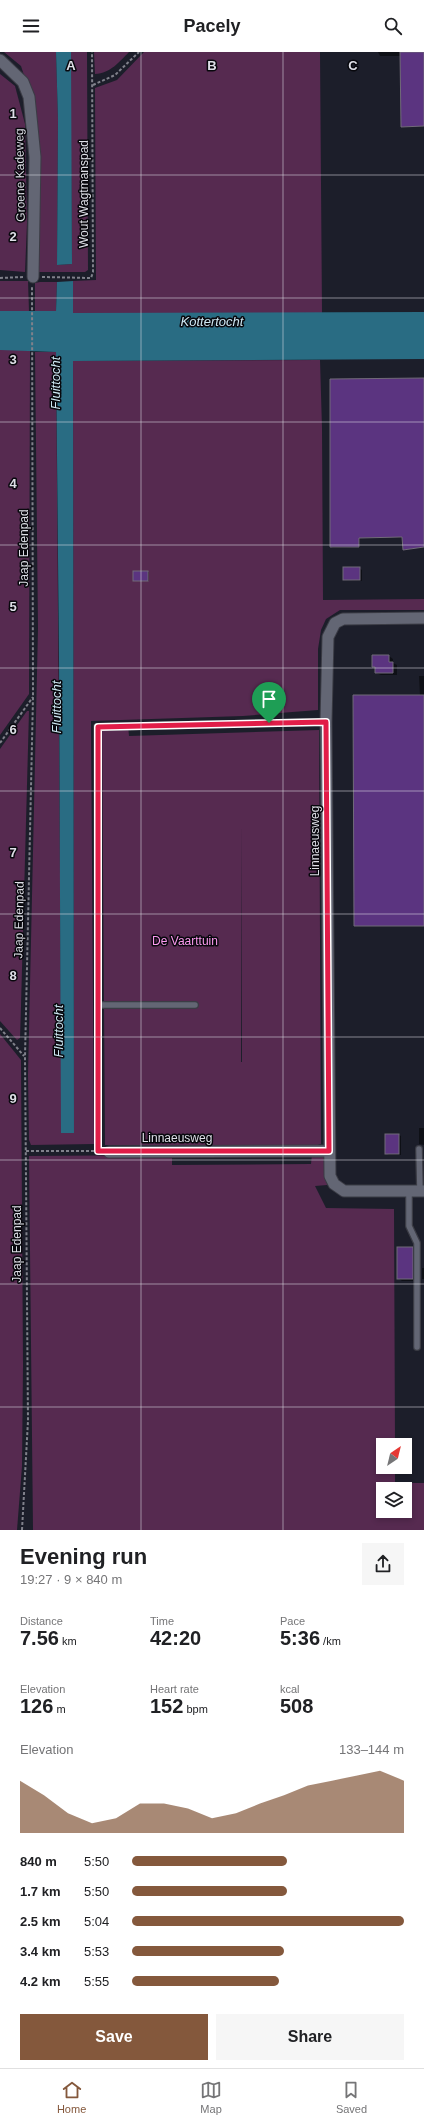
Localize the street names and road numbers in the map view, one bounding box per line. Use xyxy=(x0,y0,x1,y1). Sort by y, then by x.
street label: Groene Kadeweg xyxy=(12,128,28,222)
street label: Wout Wagtmanspad xyxy=(77,140,91,248)
street label: Jaap Edenpad xyxy=(17,509,31,587)
street label: Linnaeusweg xyxy=(308,806,322,876)
street label: Jaap Edenpad xyxy=(11,881,27,959)
street label: Linnaeusweg xyxy=(142,1131,212,1145)
street label: Jaap Edenpad xyxy=(10,1205,24,1283)

